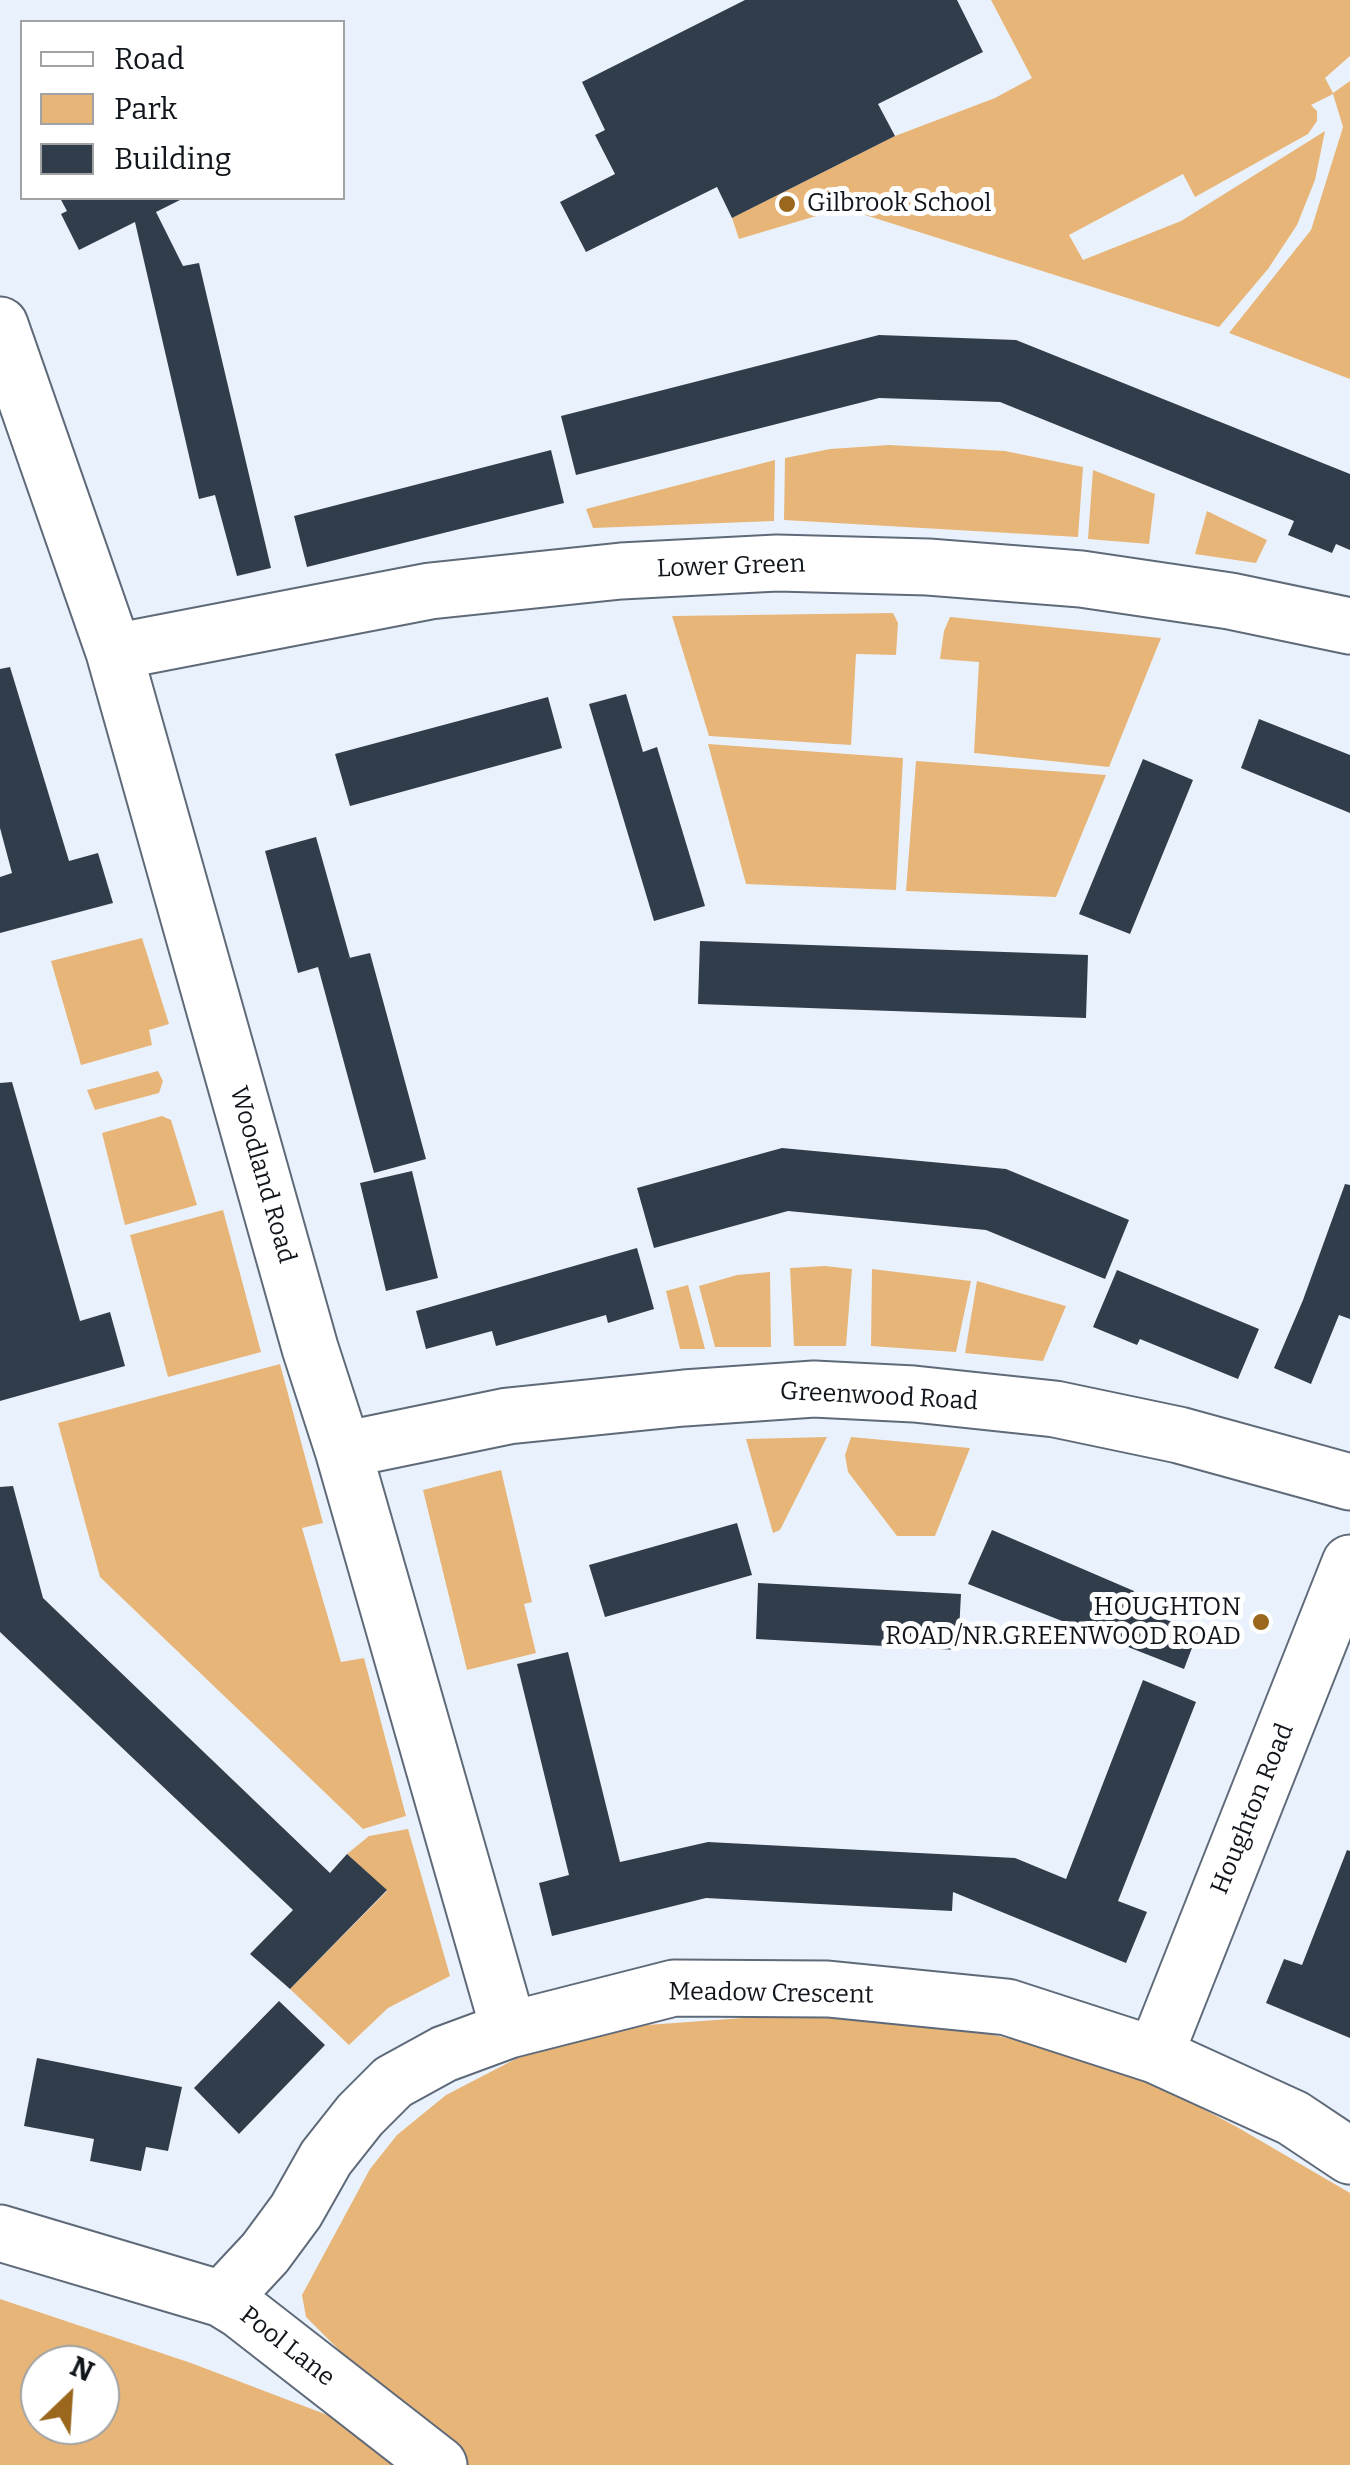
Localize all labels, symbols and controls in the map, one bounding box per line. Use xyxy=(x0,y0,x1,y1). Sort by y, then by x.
legend xyxy=(20,20,345,200)
text: Road xyxy=(114,41,185,77)
text: Park xyxy=(114,91,177,127)
text: Building xyxy=(114,141,232,177)
place label: Gilbrook School xyxy=(807,189,991,219)
marker: Gilbrook School xyxy=(776,193,798,215)
street label: Lower Green xyxy=(656,549,806,585)
street label: Woodland Road xyxy=(222,1083,302,1267)
street label: Greenwood Road xyxy=(779,1377,979,1417)
place label: HOUGHTON ROAD/NR.GREENWOOD ROAD xyxy=(885,1593,1241,1652)
marker: HOUGHTON ROAD/NR.GREENWOOD ROAD xyxy=(1250,1611,1272,1633)
street label: Houghton Road xyxy=(1205,1719,1301,1899)
street label: Meadow Crescent xyxy=(668,1977,874,2011)
street label: Pool Lane xyxy=(234,2301,340,2393)
north arrow xyxy=(20,2345,120,2445)
text: N xyxy=(65,2350,99,2389)

